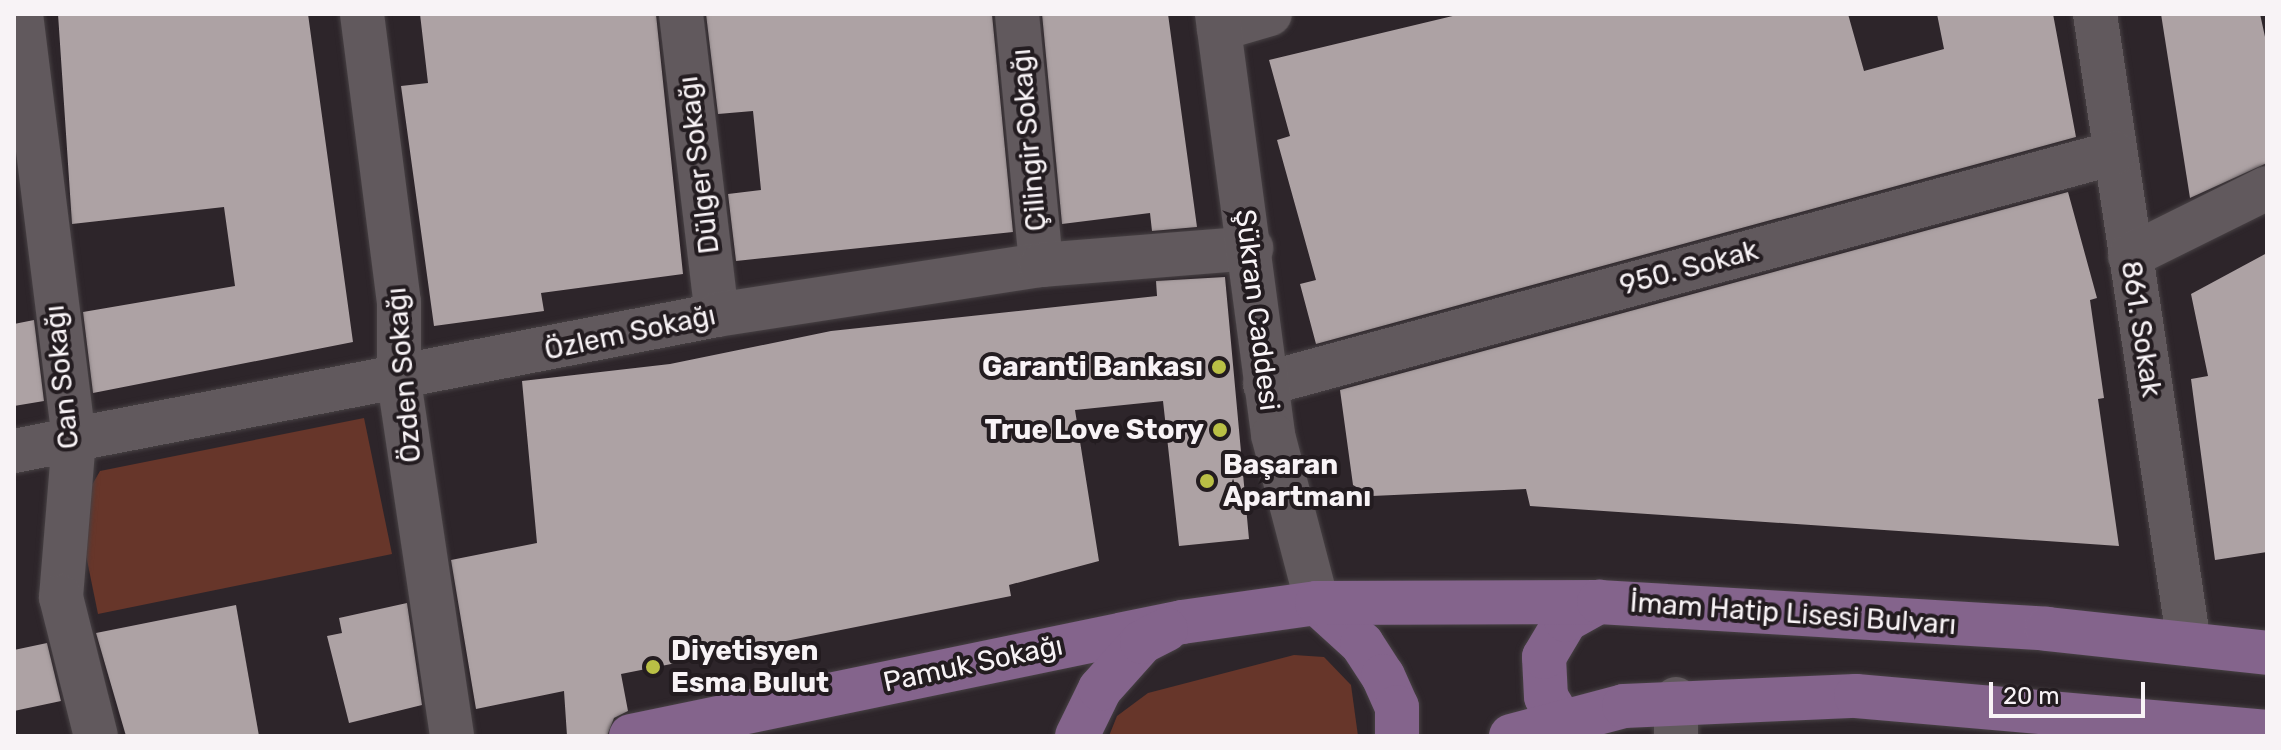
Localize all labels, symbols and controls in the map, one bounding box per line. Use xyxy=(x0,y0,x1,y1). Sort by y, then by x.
street label: Çilingir Sokağı xyxy=(1004,47,1054,233)
street label: Dülger Sokağı xyxy=(671,74,727,256)
street label: Şükran Caddesi xyxy=(1228,207,1286,413)
street label: 950. Sokak xyxy=(1616,233,1762,303)
street label: 861. Sokak xyxy=(2114,258,2168,400)
street label: Özden Sokağı xyxy=(380,286,428,464)
street label: Özlem Sokağı xyxy=(541,298,719,368)
street label: Can Sokağı xyxy=(38,303,86,451)
place label: Garanti Bankası xyxy=(982,350,1203,384)
marker: Garanti Bankası xyxy=(1210,358,1228,376)
place label: True Love Story xyxy=(985,413,1204,447)
marker: True Love Story xyxy=(1211,421,1229,439)
place label: Başaran Apartmanı xyxy=(1223,448,1371,514)
marker: Başaran Apartmanı xyxy=(1198,472,1216,490)
street label: İmam Hatip Lisesi Bulvarı xyxy=(1629,586,1957,642)
street label: Pamuk Sokağı xyxy=(880,629,1066,699)
place label: Diyetisyen Esma Bulut xyxy=(671,634,829,700)
marker: Diyetisyen Esma Bulut xyxy=(642,656,664,678)
scale bar xyxy=(1993,666,2149,716)
text: 20 m xyxy=(2003,682,2060,710)

